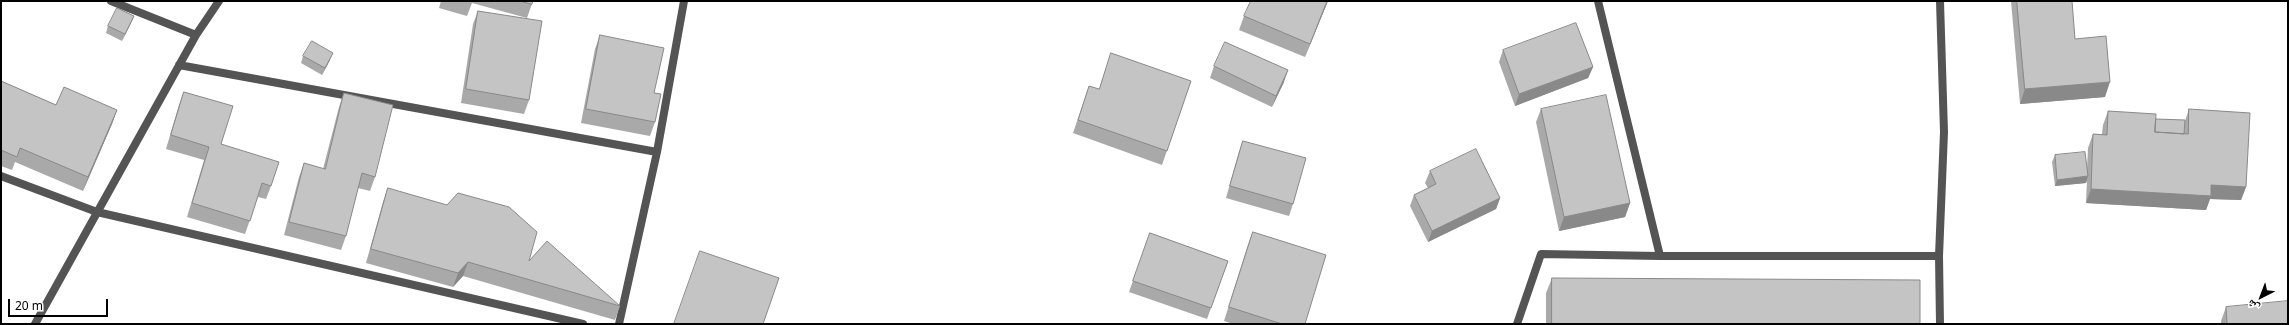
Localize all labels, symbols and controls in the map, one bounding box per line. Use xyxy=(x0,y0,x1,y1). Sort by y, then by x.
north arrow xyxy=(2241,277,2281,317)
scale bar xyxy=(10,291,110,317)
text: 20 m xyxy=(15,297,43,314)
text: ش xyxy=(2243,297,2262,316)

